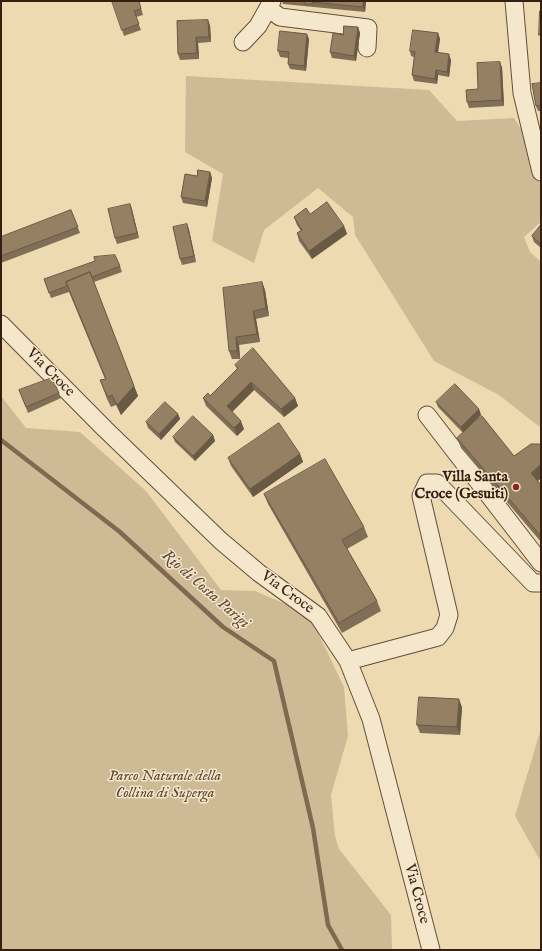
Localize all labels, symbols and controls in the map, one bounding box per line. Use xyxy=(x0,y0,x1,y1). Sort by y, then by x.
street label: Via Croce xyxy=(22,345,78,401)
place label: Villa Santa Croce (Gesuiti) xyxy=(414,469,508,504)
marker: Villa Santa Croce (Gesuiti) xyxy=(511,482,521,492)
water label: Rio di Costa Parigi xyxy=(157,547,253,633)
street label: Via Croce xyxy=(257,568,317,618)
park label: Parco Naturale della Collina di Superga xyxy=(109,768,221,803)
street label: Via Croce xyxy=(399,862,433,926)

